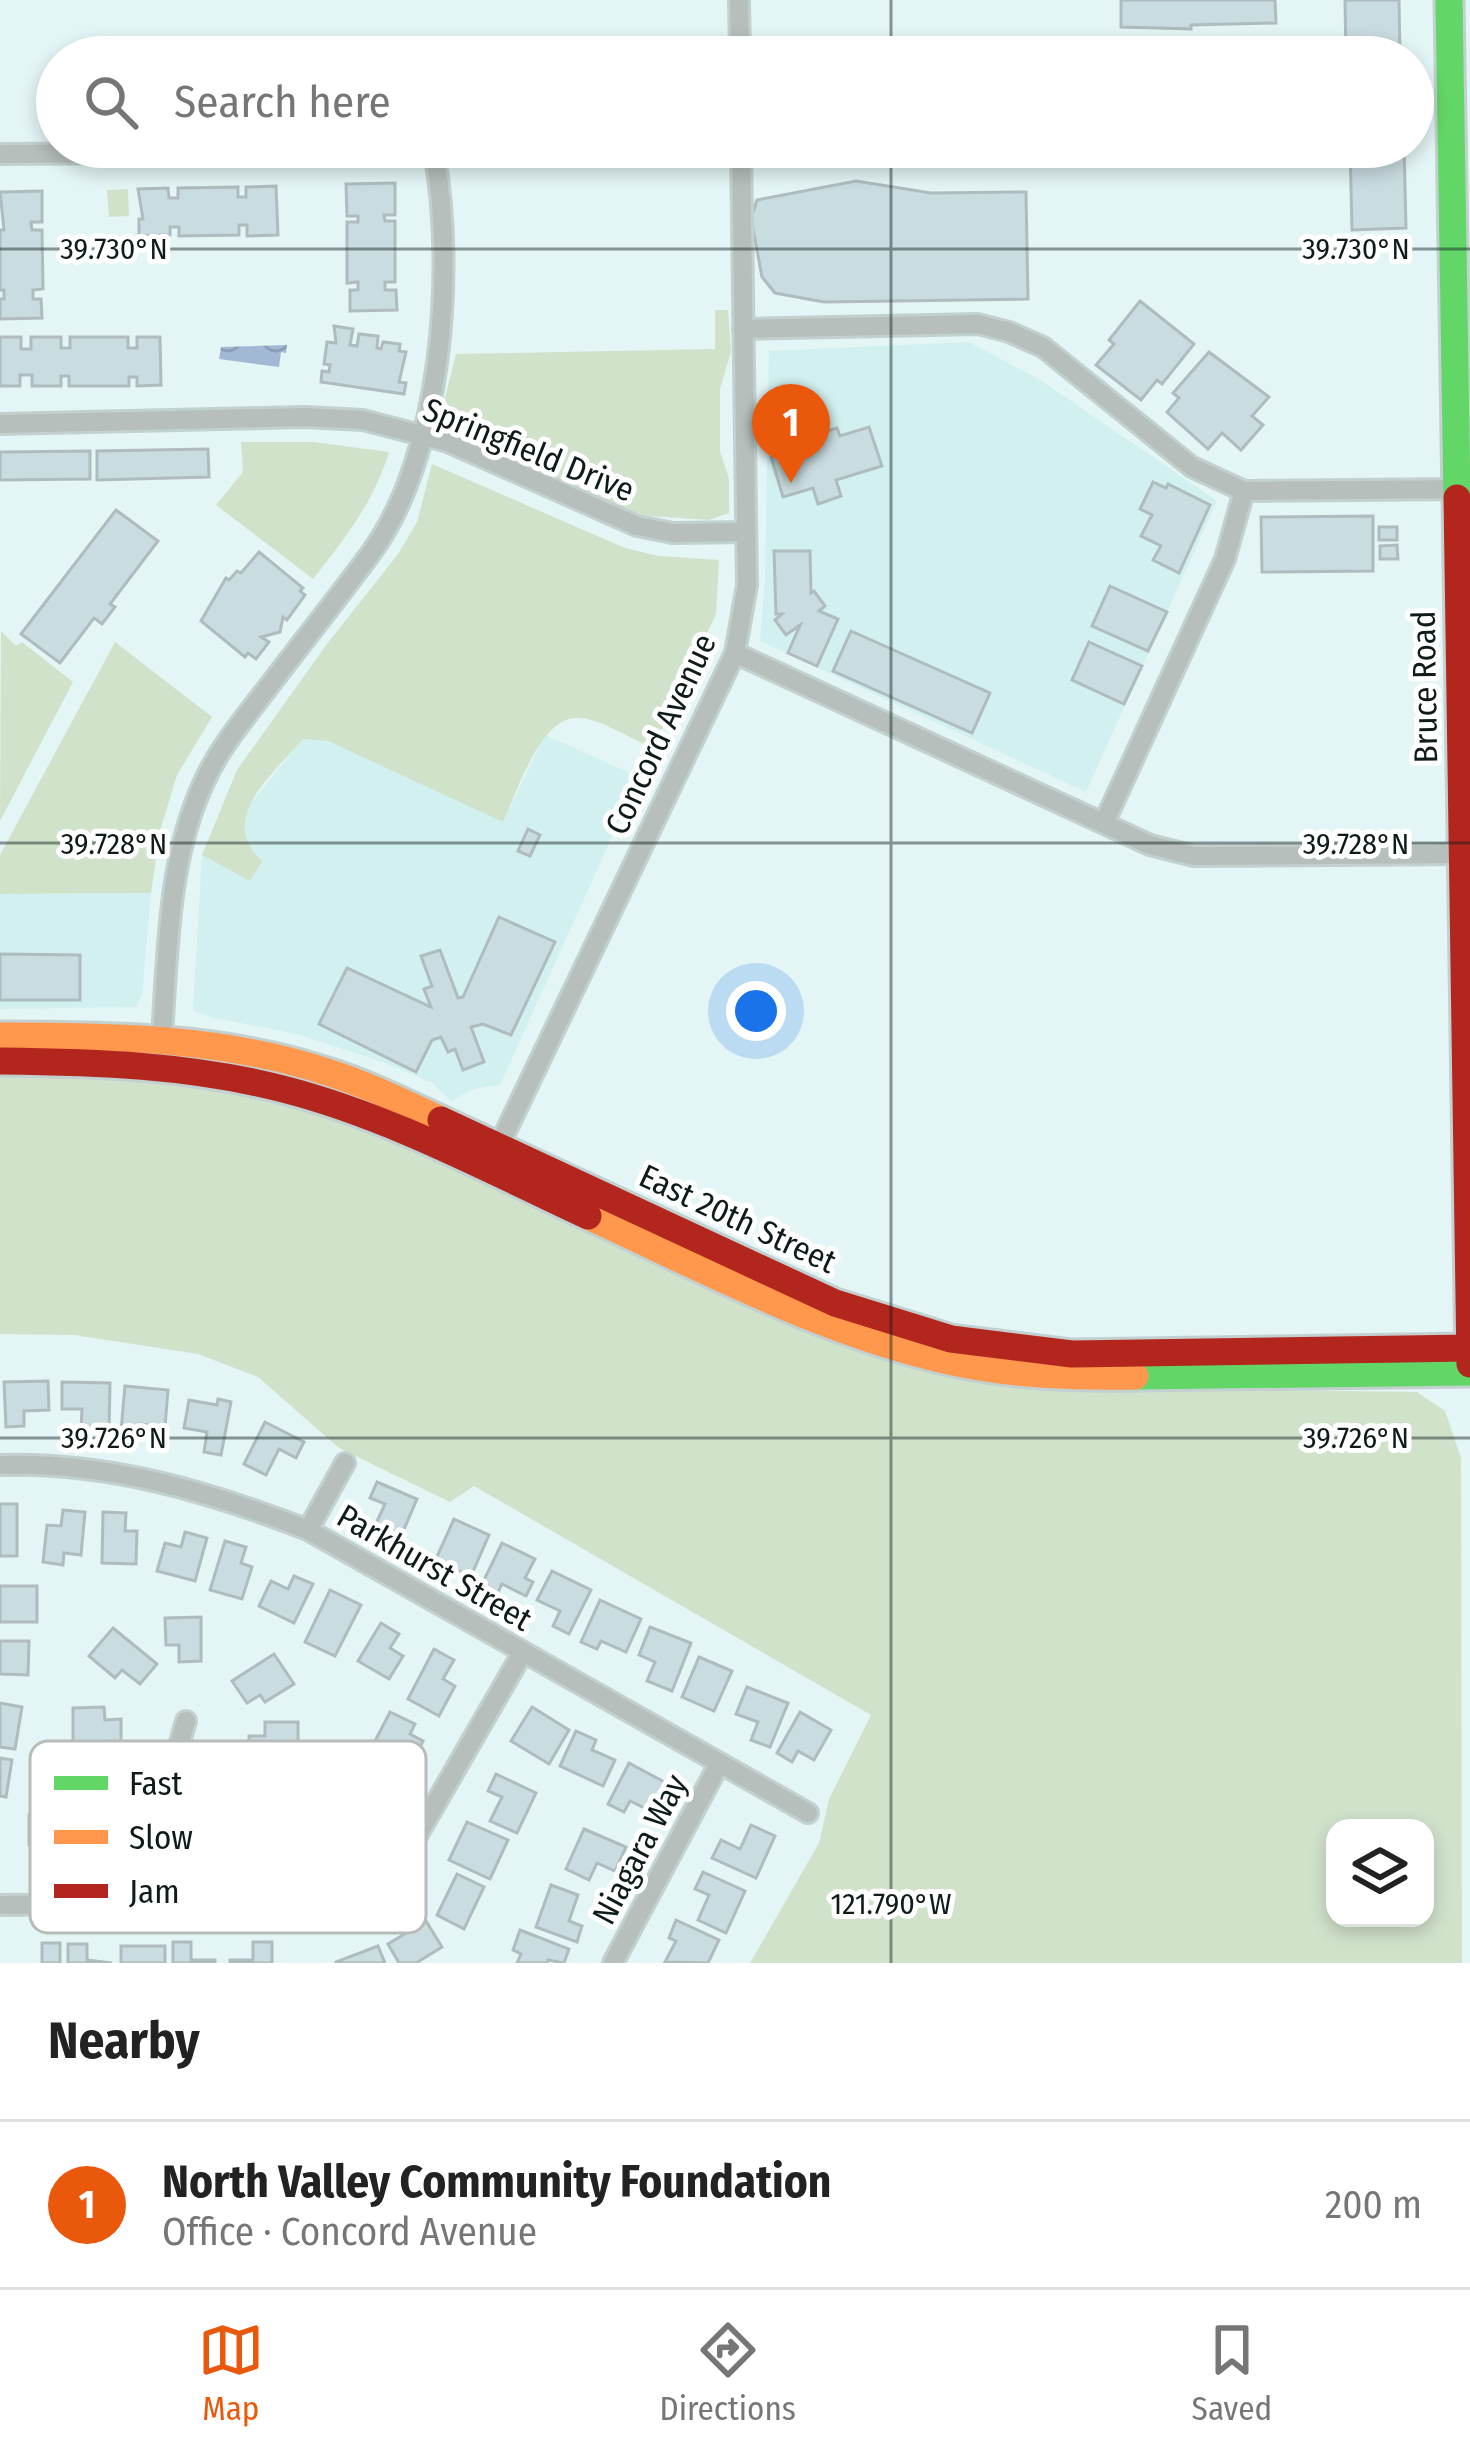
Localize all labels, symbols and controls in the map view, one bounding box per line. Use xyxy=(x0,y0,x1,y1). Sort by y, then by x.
search box xyxy=(36,36,1434,168)
icon: search xyxy=(78,69,144,135)
text: Search here xyxy=(174,75,391,129)
text: 39.730°N xyxy=(60,231,168,267)
text: 39.730°N xyxy=(1302,231,1410,267)
pin: 1 xyxy=(752,384,830,483)
street label: Springfield Drive xyxy=(417,389,640,510)
street label: Bruce Road xyxy=(1404,610,1446,764)
street label: Concord Avenue xyxy=(597,628,725,841)
text: 39.728°N xyxy=(61,826,167,862)
text: 39.728°N xyxy=(1303,826,1409,862)
your location xyxy=(726,981,786,1041)
street label: East 20th Street xyxy=(633,1156,843,1282)
text: 39.726°N xyxy=(61,1420,167,1456)
text: 39.726°N xyxy=(1303,1420,1409,1456)
street label: Parkhurst Street xyxy=(330,1496,539,1640)
legend xyxy=(30,1741,426,1933)
text: Fast xyxy=(129,1764,183,1804)
street label: Niagara Way xyxy=(584,1768,696,1931)
text: Slow xyxy=(129,1818,193,1858)
map controls xyxy=(1326,1819,1434,1927)
button: layers xyxy=(1326,1819,1434,1927)
text: Jam xyxy=(129,1872,180,1912)
text: 121.790°W xyxy=(831,1886,951,1922)
text: Nearby xyxy=(48,2010,200,2072)
text: North Valley Community Foundation xyxy=(162,2155,831,2209)
text: 1 xyxy=(79,2182,95,2228)
text: 200 m xyxy=(1325,2182,1422,2228)
text: Office · Concord Avenue xyxy=(162,2209,537,2255)
tab: Map xyxy=(198,2317,264,2429)
tab: Directions xyxy=(659,2317,796,2429)
tab: Saved xyxy=(1192,2317,1272,2429)

